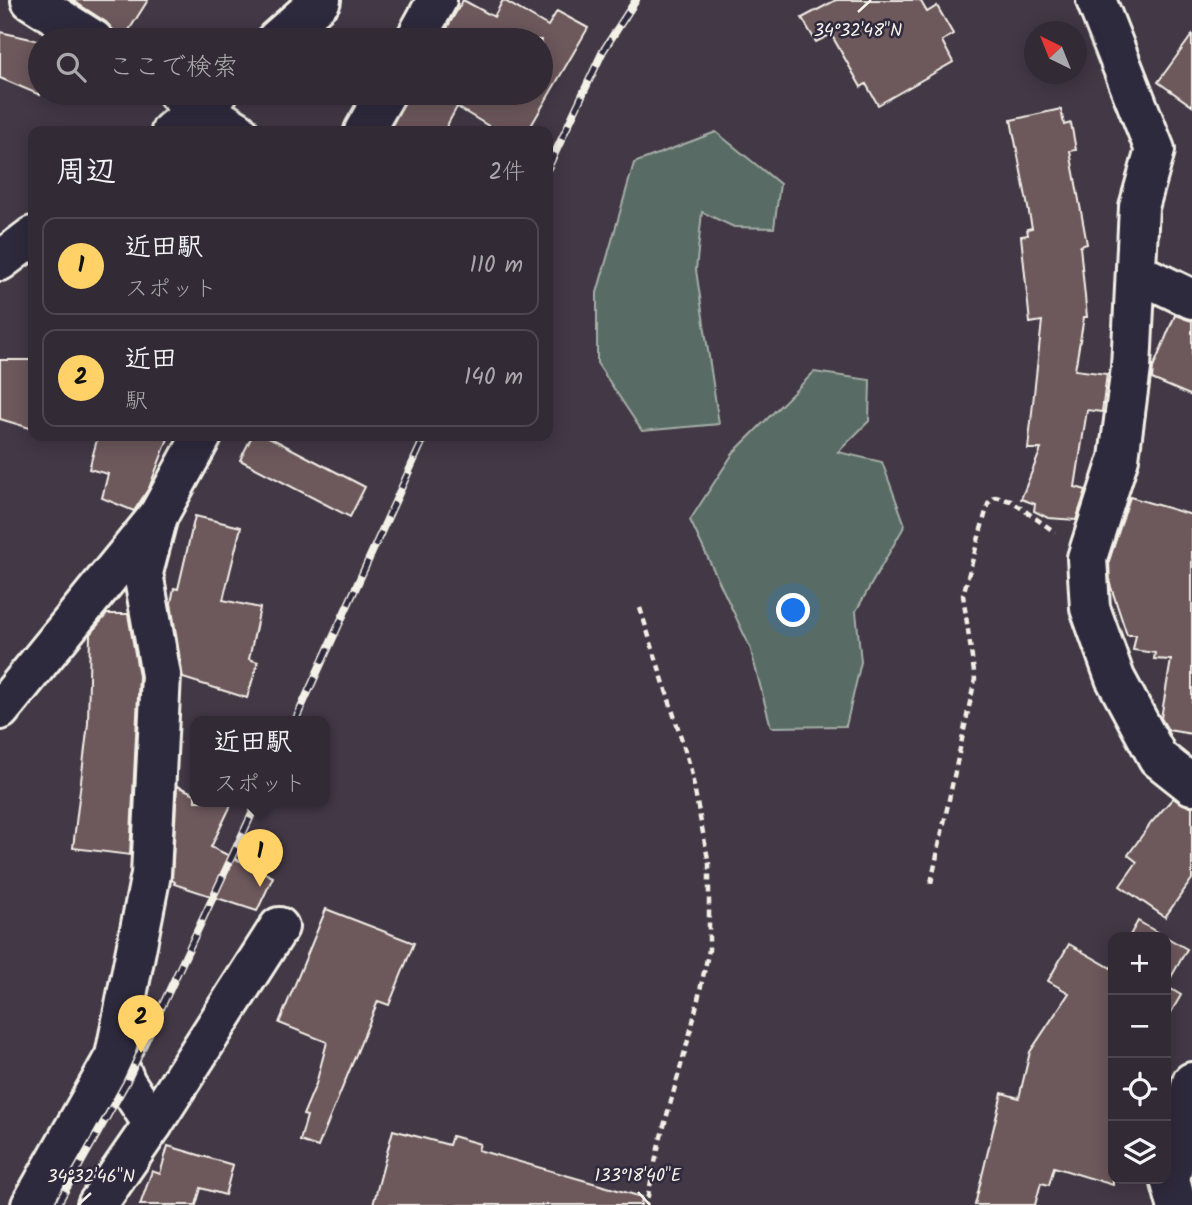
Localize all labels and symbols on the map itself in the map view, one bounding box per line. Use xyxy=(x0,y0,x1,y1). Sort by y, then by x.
text: 34°32'48"N xyxy=(814,17,902,46)
north arrow xyxy=(1024,21,1087,84)
your location xyxy=(776,593,810,627)
pin: 1 xyxy=(237,829,283,887)
pin: 2 xyxy=(118,995,164,1053)
text: 133°18'40"E xyxy=(595,1162,682,1191)
text: 34°32'46"N xyxy=(47,1163,135,1192)

